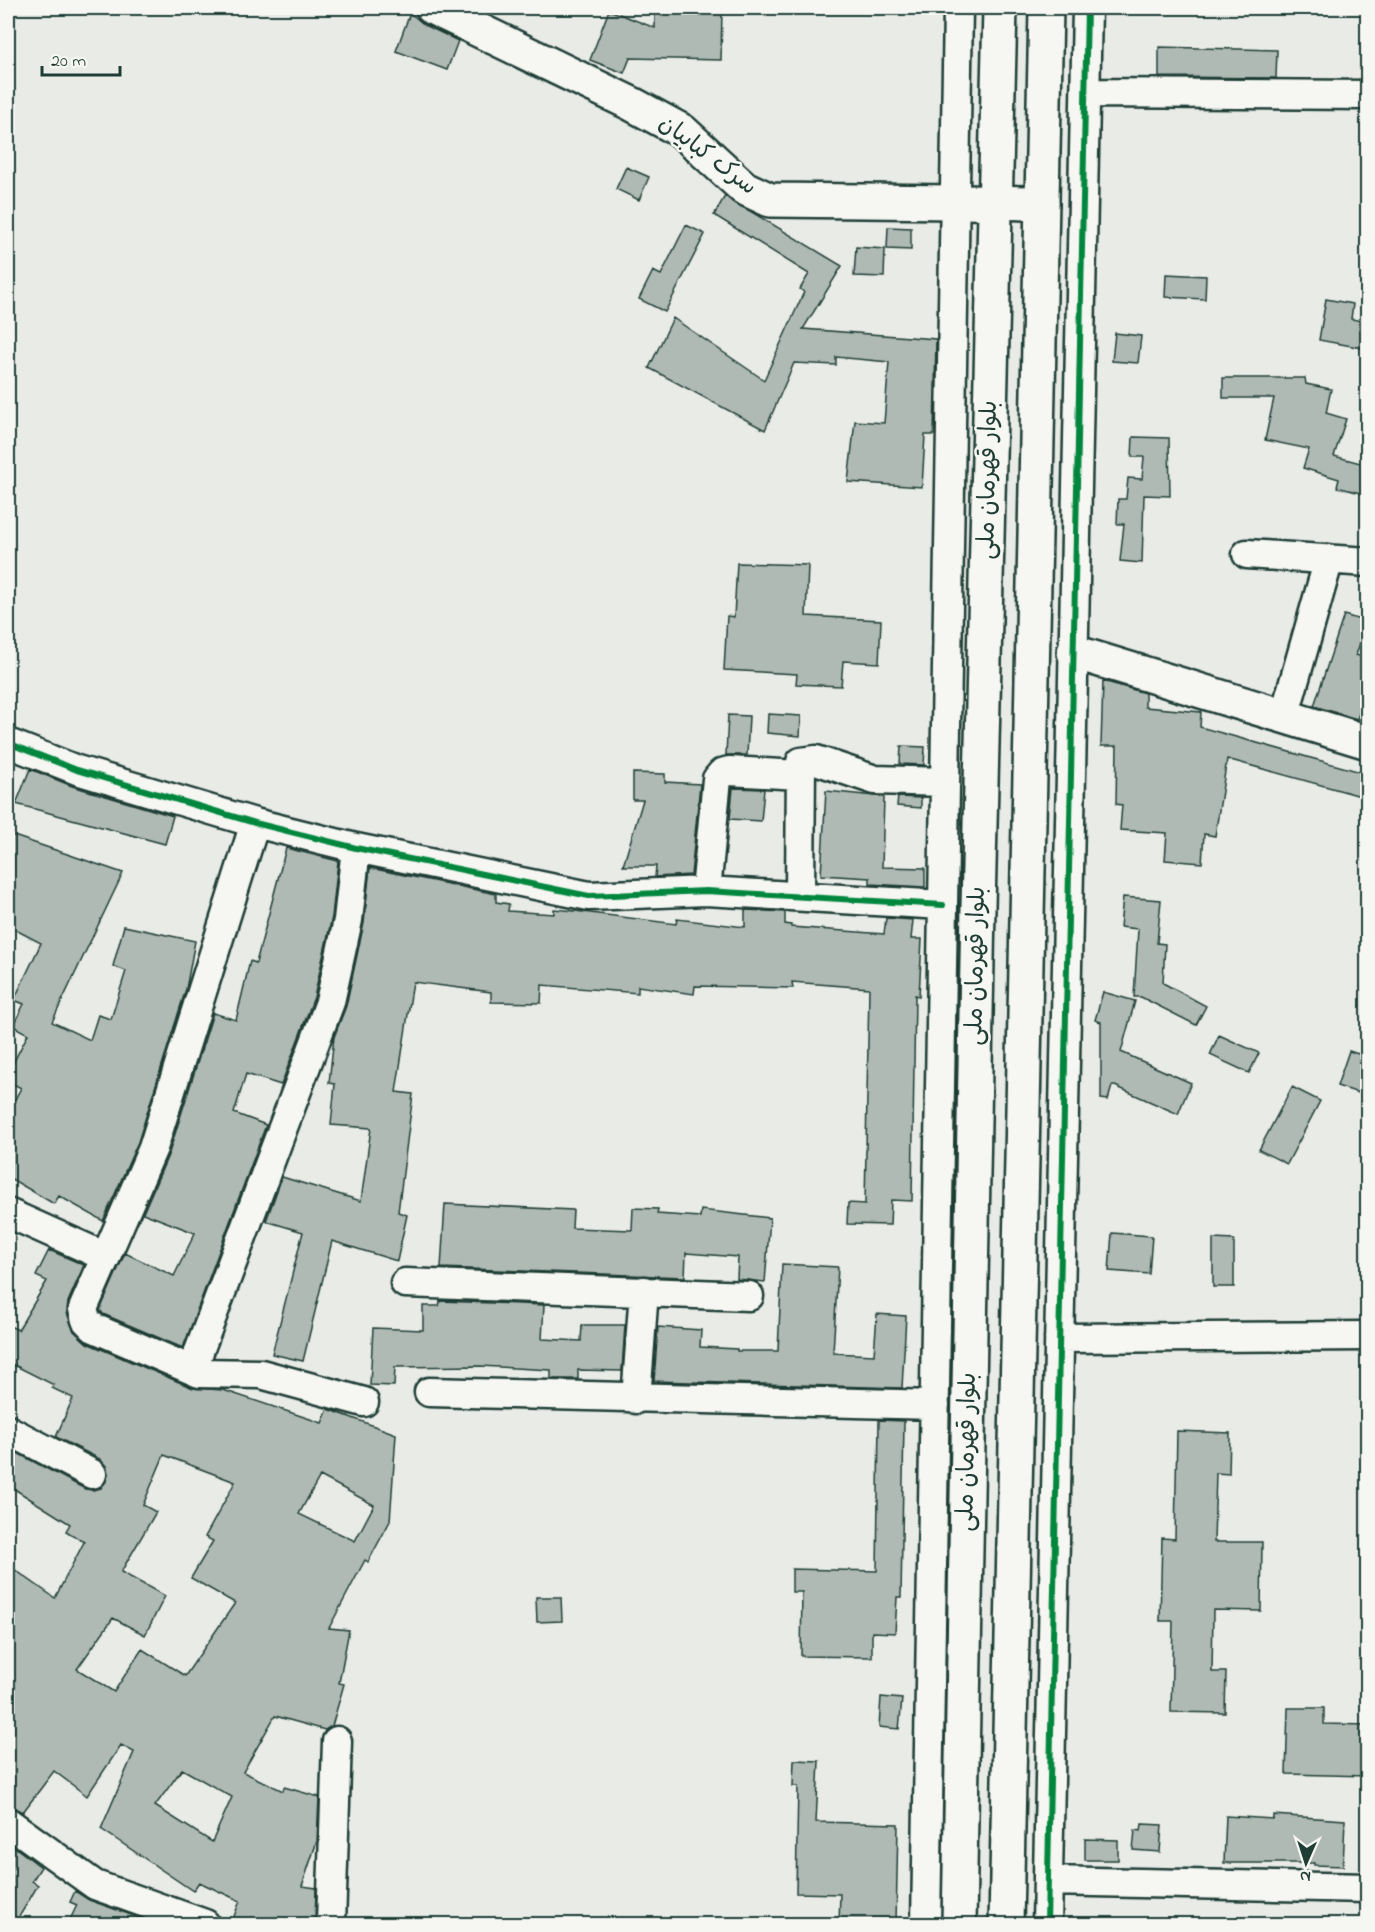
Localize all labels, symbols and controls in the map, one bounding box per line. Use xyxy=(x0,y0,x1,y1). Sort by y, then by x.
scale bar xyxy=(42,39,120,77)
text: 20 m xyxy=(51,49,86,75)
street label: سرک کبابیان xyxy=(650,107,764,205)
street label: بلوار قهرمان ملی xyxy=(970,400,1008,560)
street label: بلوار قهرمان ملی xyxy=(958,886,996,1046)
street label: بلوار قهرمان ملی xyxy=(949,1372,987,1532)
north arrow xyxy=(1276,1833,1336,1893)
text: N xyxy=(1299,1864,1311,1888)

